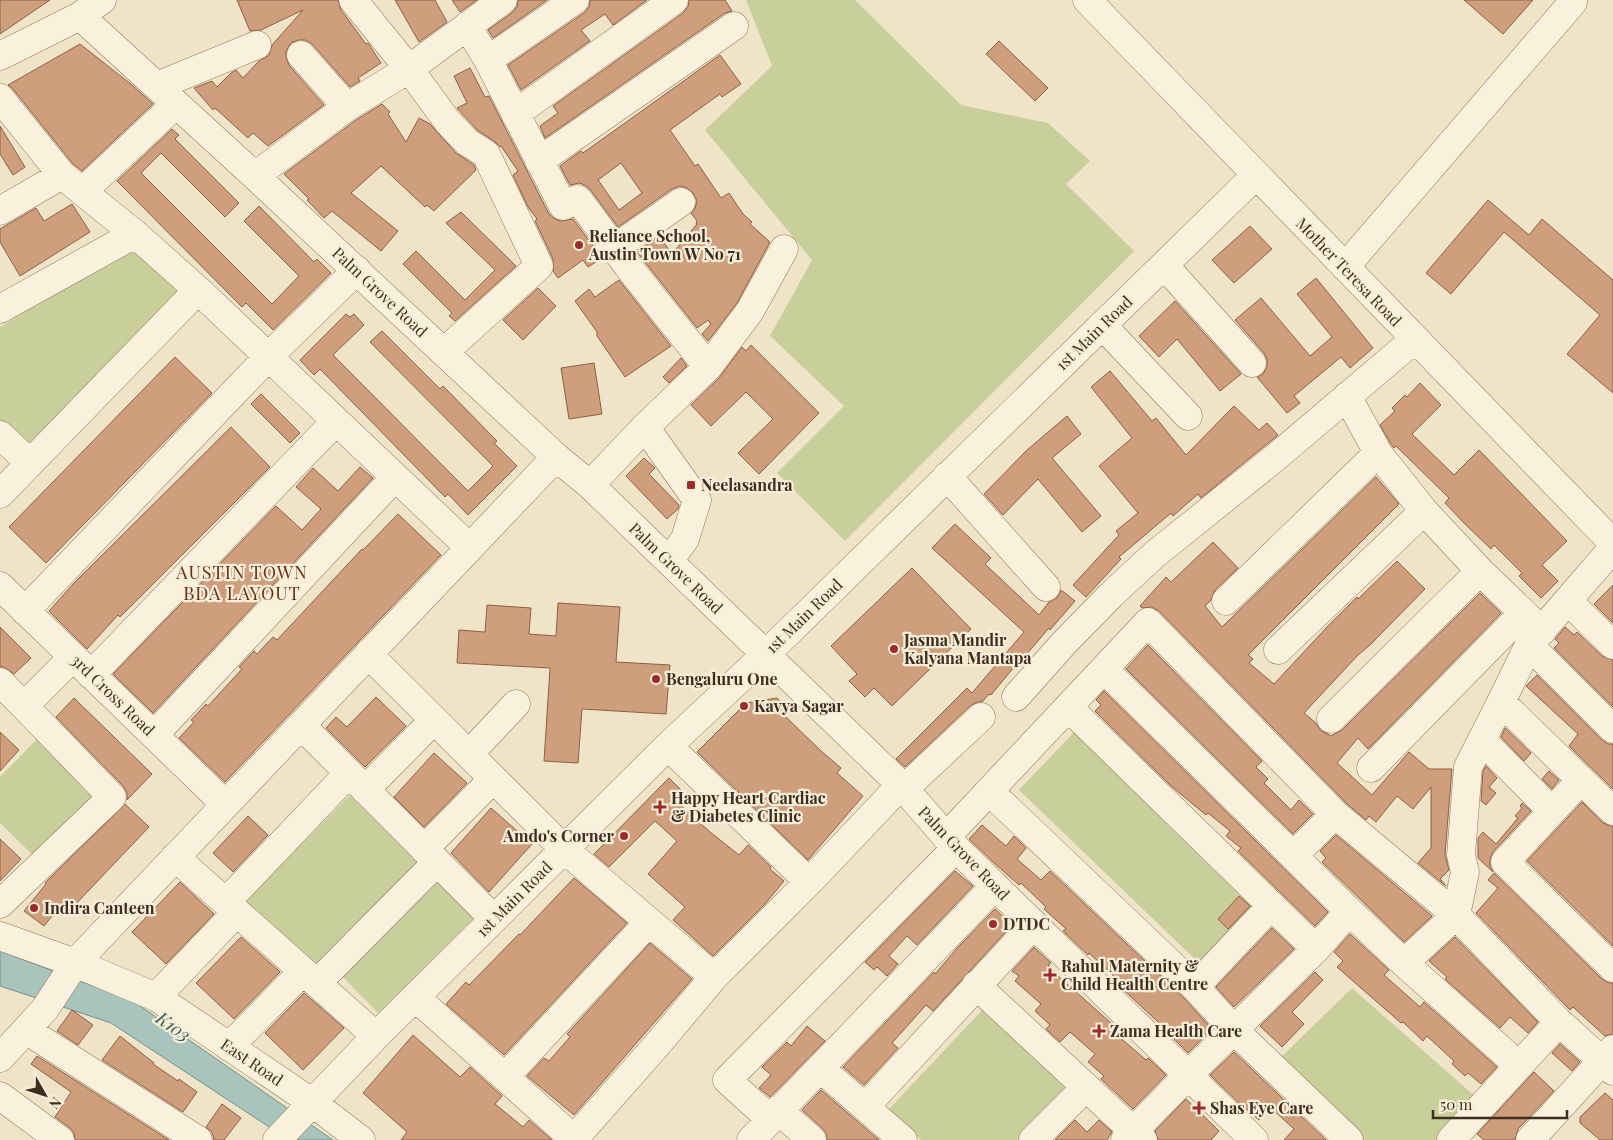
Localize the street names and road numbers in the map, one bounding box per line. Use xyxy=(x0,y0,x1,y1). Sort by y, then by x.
street label: Mother Teresa Road xyxy=(1292,213,1407,331)
street label: Palm Grove Road xyxy=(328,242,432,341)
street label: 1st Main Road xyxy=(1051,291,1137,375)
street label: Palm Grove Road xyxy=(625,517,728,618)
street label: 1st Main Road xyxy=(761,574,847,658)
street label: 3rd Cross Road xyxy=(67,649,160,740)
street label: Palm Grove Road xyxy=(914,801,1015,904)
street label: 1st Main Road xyxy=(471,856,556,941)
street label: East Road xyxy=(217,1033,287,1090)

